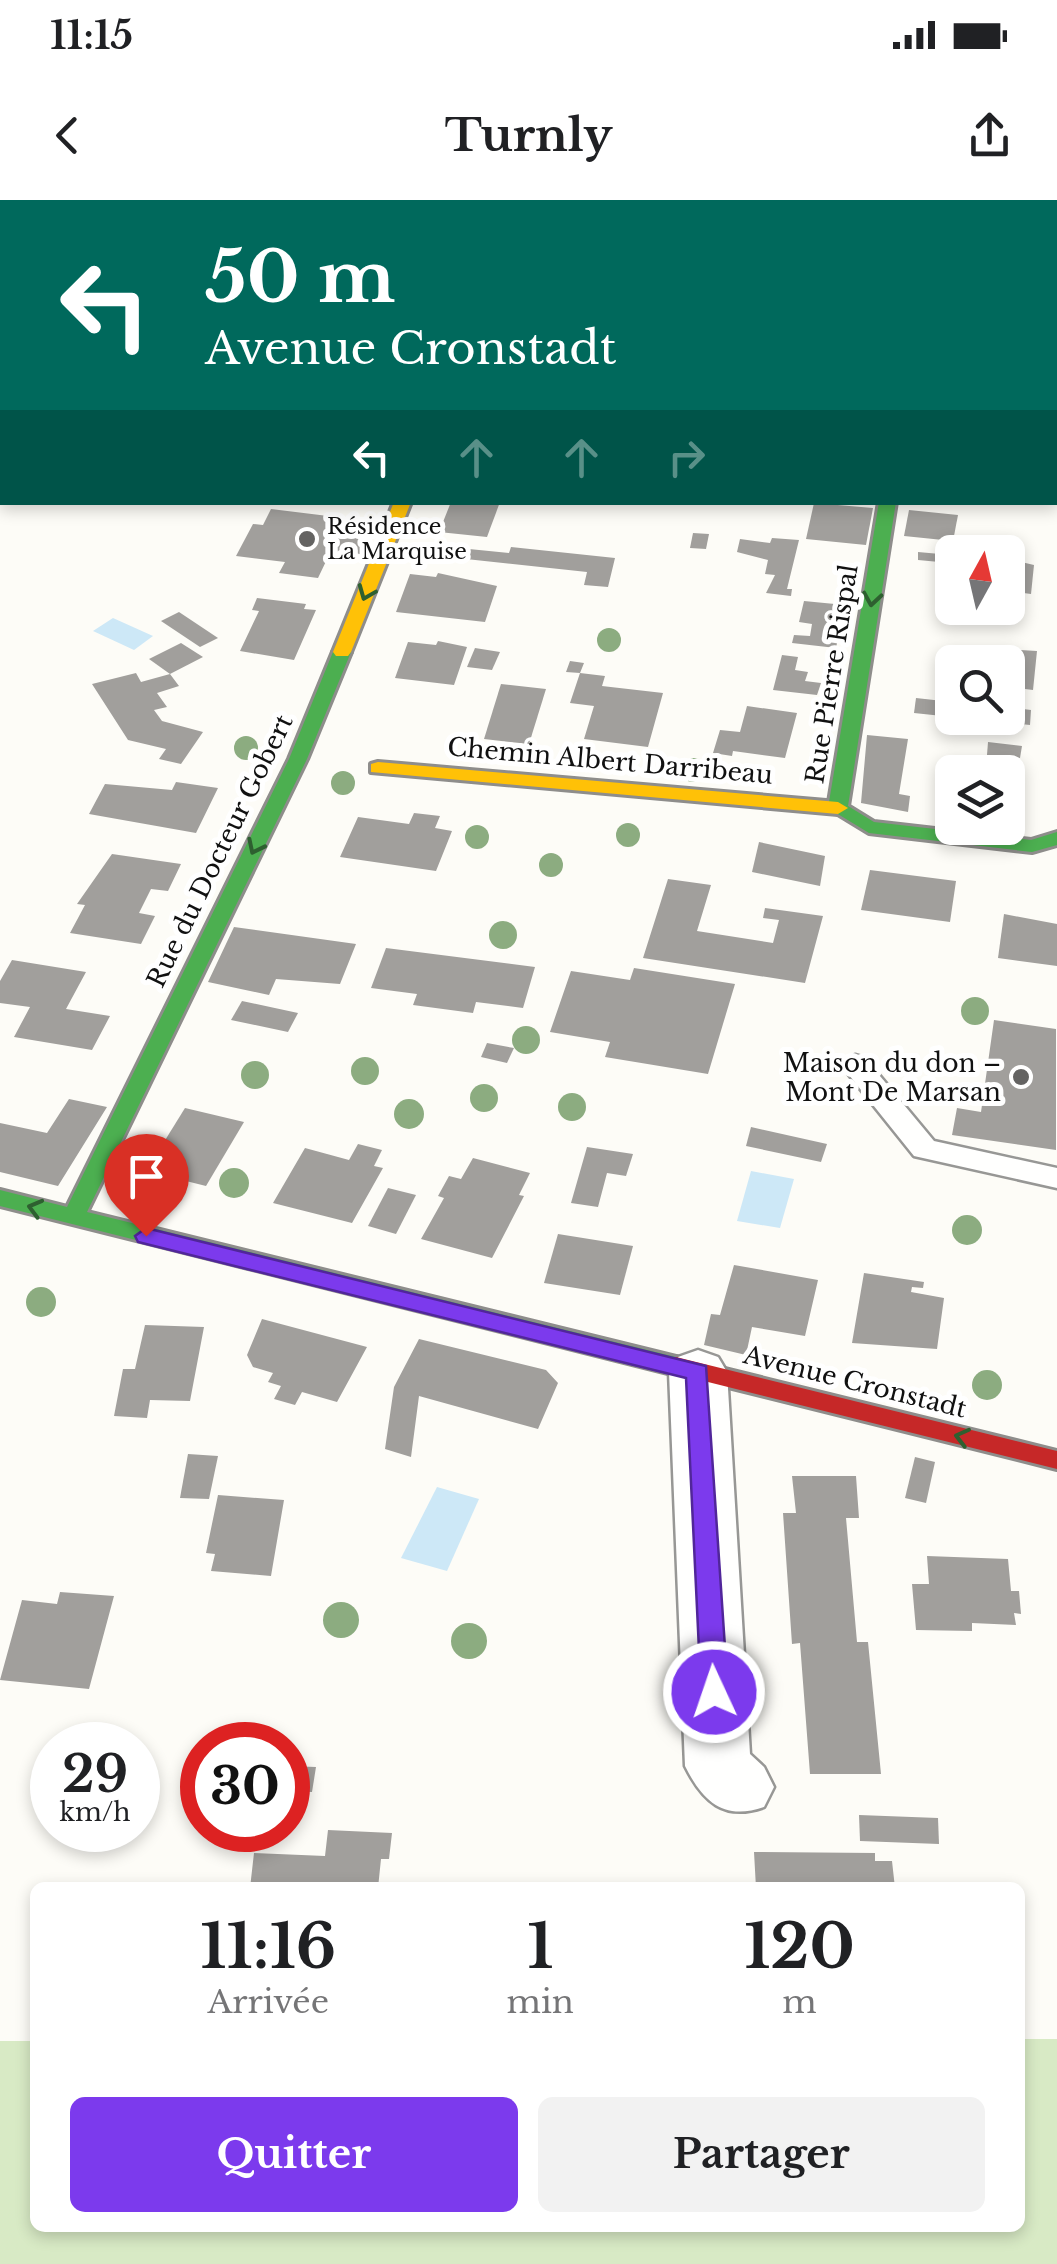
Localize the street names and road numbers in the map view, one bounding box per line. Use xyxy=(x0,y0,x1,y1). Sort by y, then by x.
street label: Rue Pierre Rispal xyxy=(799,562,865,786)
street label: Rue du Docteur Gobert xyxy=(140,709,300,992)
street label: Chemin Albert Darribeau xyxy=(446,731,774,791)
street label: Avenue Cronstadt xyxy=(739,1339,970,1425)

